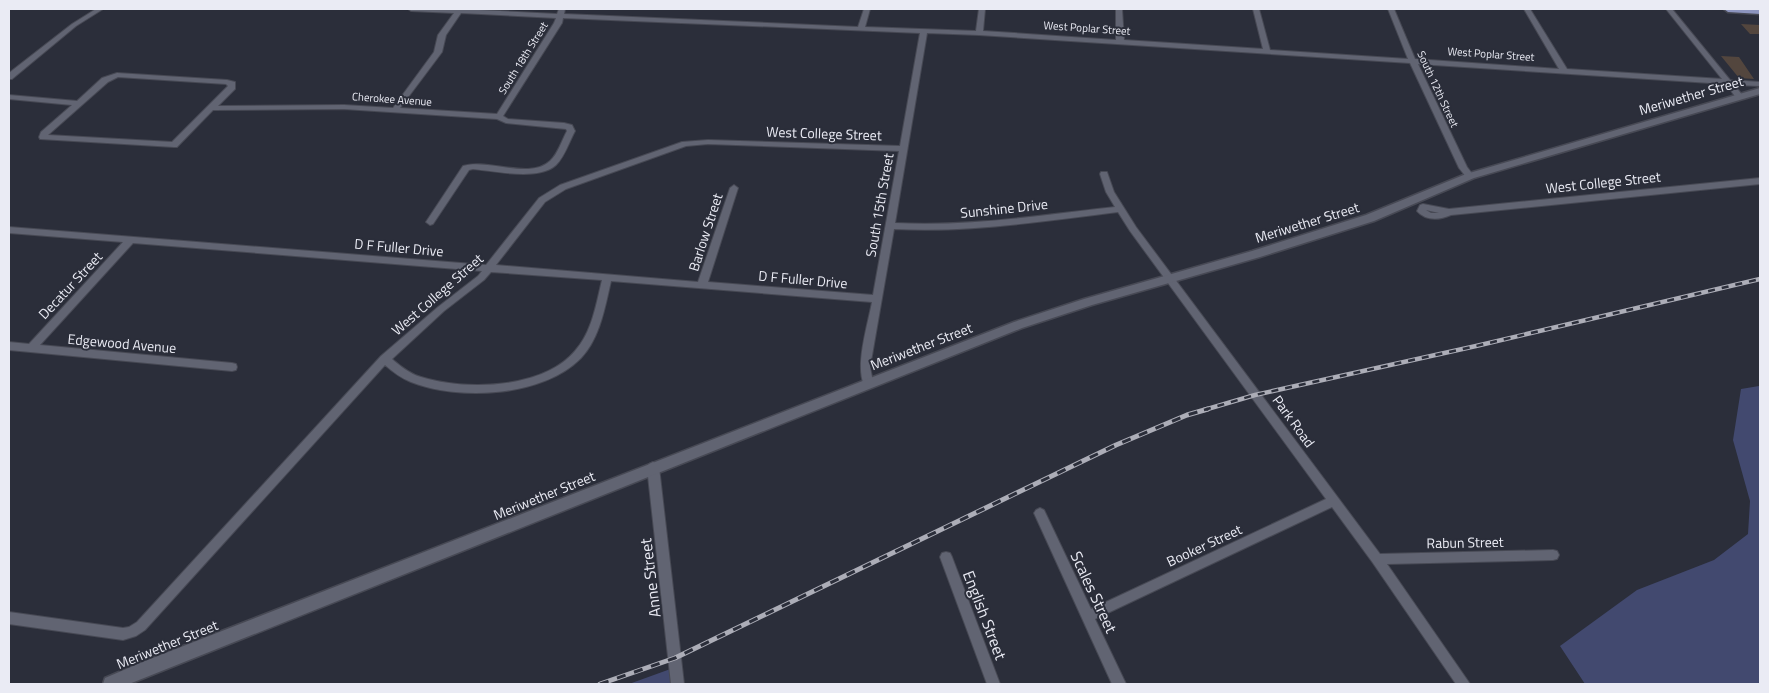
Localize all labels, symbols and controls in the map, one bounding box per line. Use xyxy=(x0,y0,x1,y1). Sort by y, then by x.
street label: West Poplar Street xyxy=(1043,17,1131,39)
street label: South 18th Street xyxy=(494,19,552,97)
street label: West Poplar Street xyxy=(1447,43,1535,65)
street label: South 12th Street xyxy=(1413,48,1463,130)
street label: Meriwether Street xyxy=(1636,70,1746,120)
street label: Cherokee Avenue xyxy=(352,88,433,110)
street label: West College Street xyxy=(766,120,882,146)
street label: South 15th Street xyxy=(860,151,898,259)
street label: West College Street xyxy=(1544,166,1662,198)
street label: Barlow Street xyxy=(683,190,728,274)
street label: Sunshine Drive xyxy=(959,193,1049,223)
street label: Meriwether Street xyxy=(1252,196,1362,248)
street label: D F Fuller Drive xyxy=(354,233,444,261)
street label: Decatur Street xyxy=(33,246,107,323)
street label: West College Street xyxy=(387,248,488,340)
street label: D F Fuller Drive xyxy=(758,265,848,293)
street label: Meriwether Street xyxy=(867,317,975,375)
street label: Edgewood Avenue xyxy=(67,328,177,358)
street label: Park Road xyxy=(1268,390,1320,452)
street label: Meriwether Street xyxy=(490,465,598,525)
street label: Booker Street xyxy=(1163,518,1245,572)
street label: Rabun Street xyxy=(1426,531,1504,553)
street label: Anne Street xyxy=(633,537,667,619)
street label: Scales Street xyxy=(1065,547,1124,637)
street label: English Street xyxy=(957,567,1013,663)
street label: Meriwether Street xyxy=(113,614,221,674)

